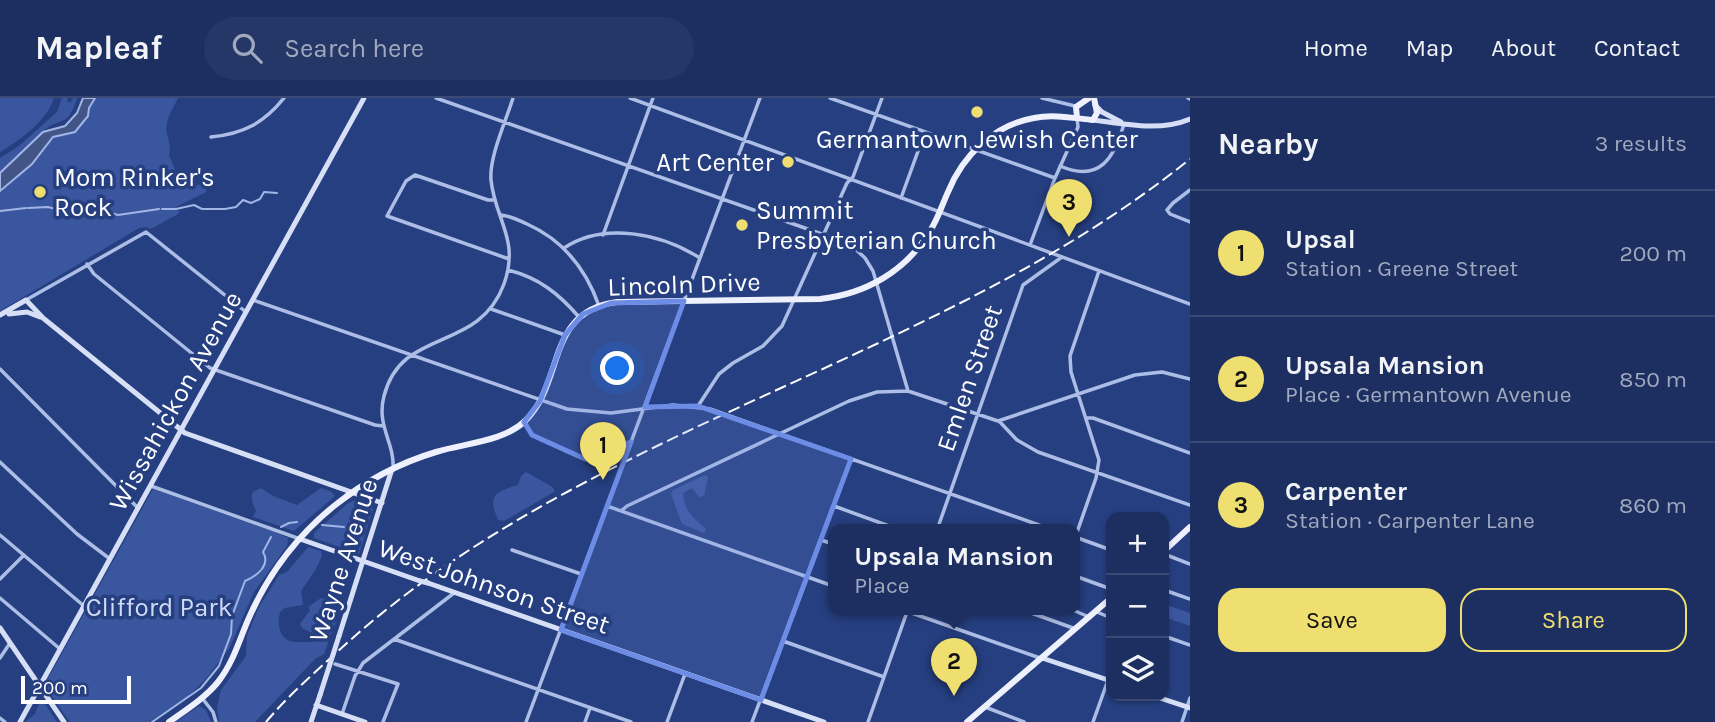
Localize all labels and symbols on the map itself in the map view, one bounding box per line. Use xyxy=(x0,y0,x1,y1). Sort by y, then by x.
marker: Germantown Jewish Center xyxy=(969,104,985,120)
place label: Germantown Jewish Center xyxy=(816,124,1139,155)
place label: Art Center xyxy=(656,147,775,178)
marker: Art Center xyxy=(780,154,796,170)
place label: Mom Rinker's Rock xyxy=(54,162,215,223)
pin: 3 xyxy=(1046,179,1092,237)
marker: Mom Rinker's Rock xyxy=(32,184,48,200)
place label: Summit Presbyterian Church xyxy=(756,195,997,256)
marker: Summit Presbyterian Church xyxy=(734,217,750,233)
street label: Lincoln Drive xyxy=(607,266,761,303)
street label: Wissahickon Avenue xyxy=(102,286,249,516)
street label: Emlen Street xyxy=(930,301,1009,455)
your location xyxy=(600,351,634,385)
pin: 1 xyxy=(580,422,626,480)
street label: Wayne Avenue xyxy=(303,475,384,646)
street label: West Johnson Street xyxy=(374,532,614,641)
park label: Clifford Park xyxy=(86,592,232,623)
pin: 2 xyxy=(931,638,977,696)
scale bar xyxy=(21,673,131,705)

